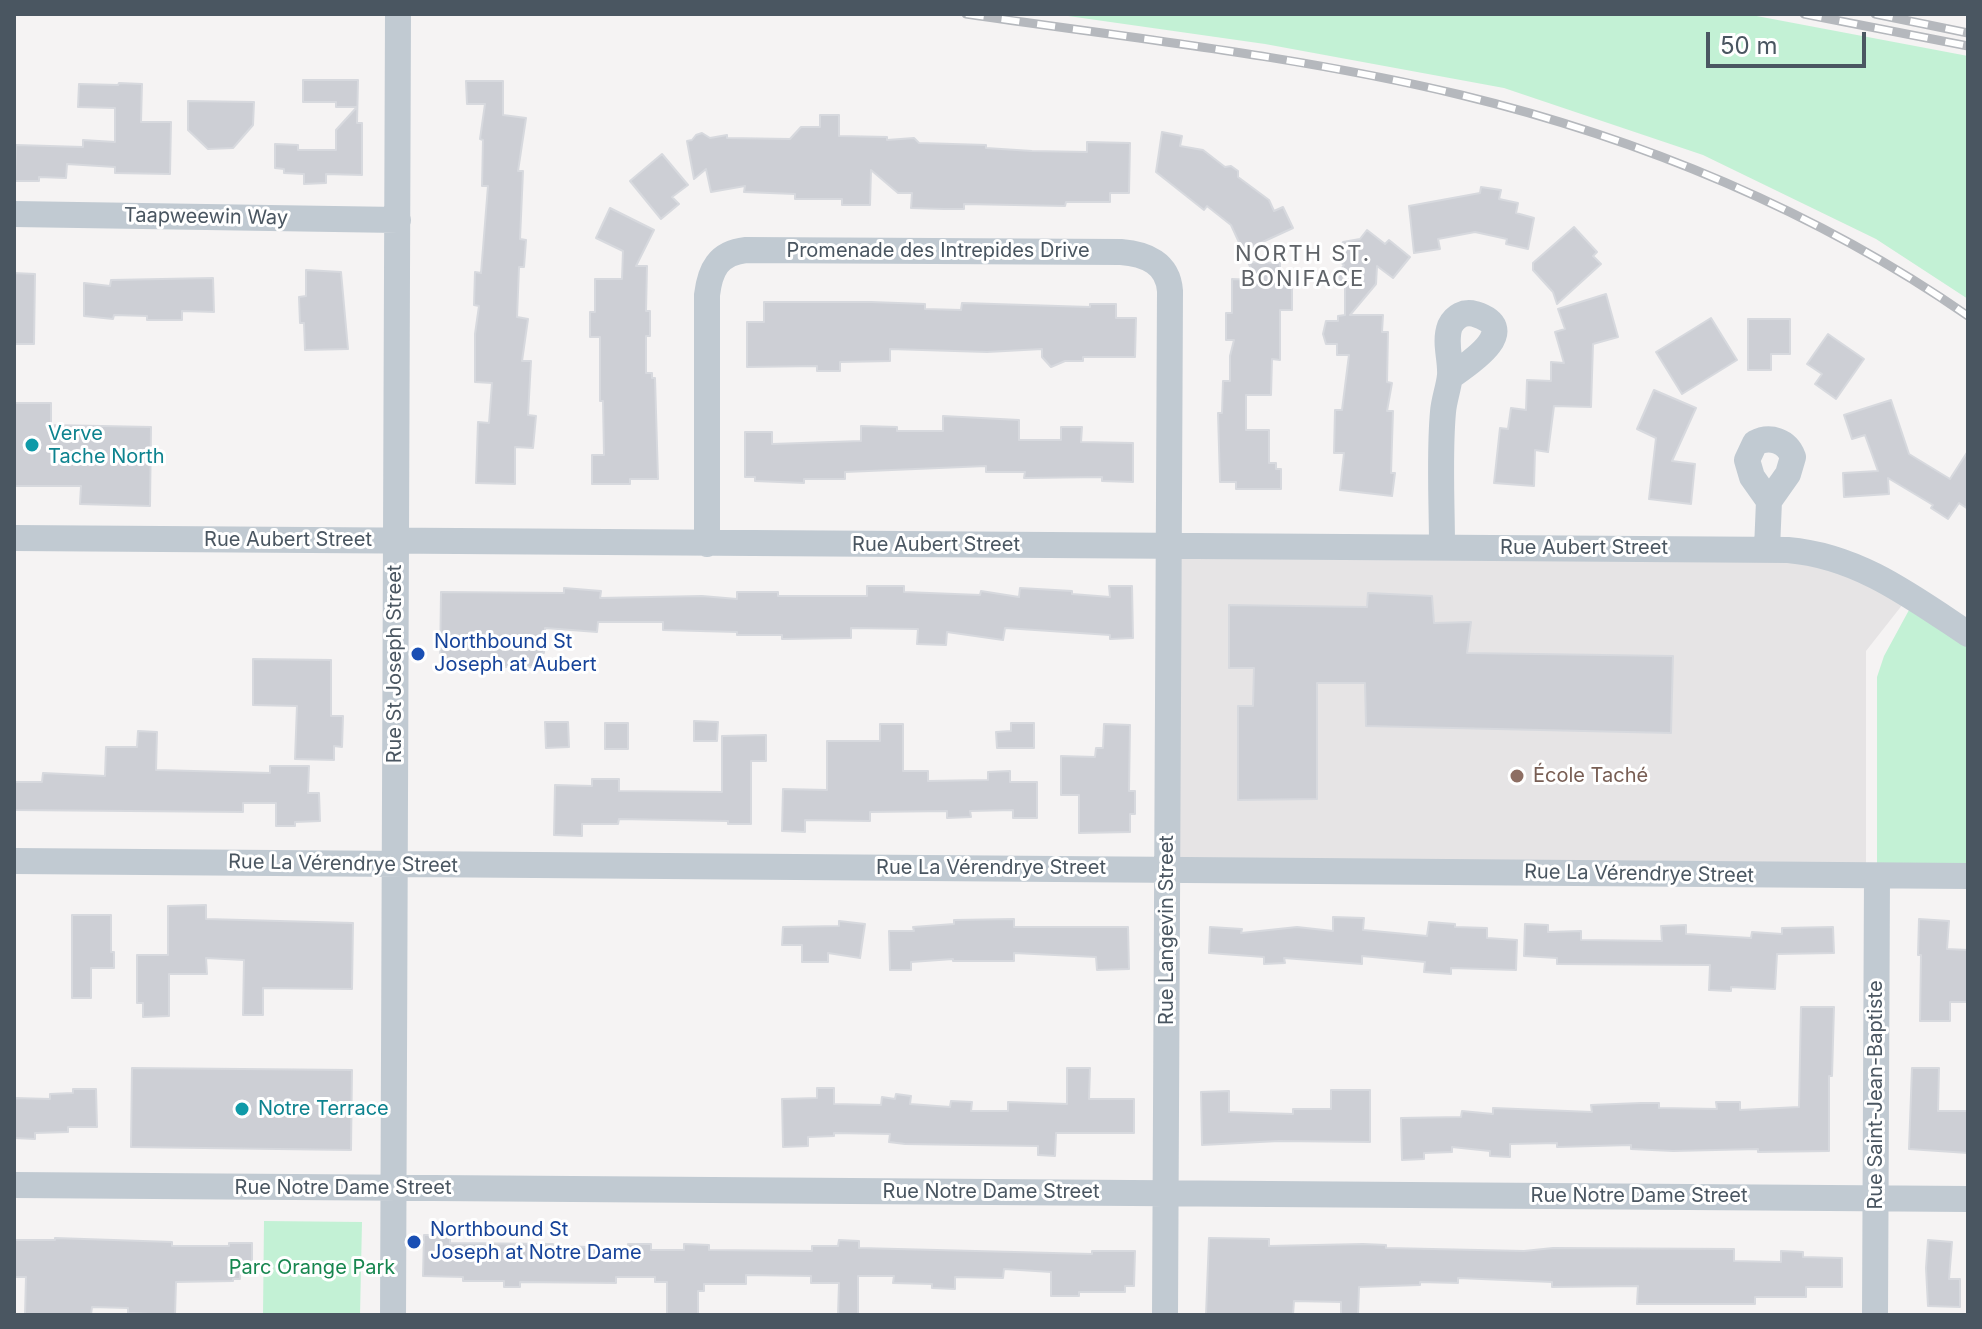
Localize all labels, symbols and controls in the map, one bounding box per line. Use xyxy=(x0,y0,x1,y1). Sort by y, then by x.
scale bar xyxy=(1710,16,1870,66)
text: 50 m xyxy=(1720,31,1778,60)
street label: Taapweewin Way xyxy=(124,204,288,230)
street label: Promenade des Intrepides Drive xyxy=(786,239,1090,263)
district label: NORTH ST. BONIFACE xyxy=(1235,241,1371,292)
place label: Verve Tache North xyxy=(48,422,164,469)
marker: Verve Tache North xyxy=(23,436,41,454)
street label: Rue Aubert Street xyxy=(204,528,372,552)
street label: Rue Aubert Street xyxy=(852,533,1020,557)
street label: Rue Aubert Street xyxy=(1500,536,1668,560)
street label: Rue St Joseph Street xyxy=(383,565,407,763)
place label: Northbound St Joseph at Aubert xyxy=(434,630,597,677)
marker: Northbound St Joseph at Aubert xyxy=(409,645,427,663)
place label: École Taché xyxy=(1533,764,1648,788)
marker: École Taché xyxy=(1508,767,1526,785)
street label: Rue Langevin Street xyxy=(1155,835,1179,1025)
street label: Rue La Vérendrye Street xyxy=(228,850,458,878)
street label: Rue La Vérendrye Street xyxy=(876,856,1106,880)
street label: Rue La Vérendrye Street xyxy=(1524,860,1754,888)
street label: Rue Saint-Jean-Baptiste xyxy=(1864,980,1888,1210)
place label: Notre Terrace xyxy=(258,1097,389,1121)
marker: Notre Terrace xyxy=(233,1100,251,1118)
street label: Rue Notre Dame Street xyxy=(235,1176,451,1200)
street label: Rue Notre Dame Street xyxy=(883,1180,1099,1204)
street label: Rue Notre Dame Street xyxy=(1531,1184,1747,1208)
place label: Northbound St Joseph at Notre Dame xyxy=(430,1218,642,1265)
marker: Northbound St Joseph at Notre Dame xyxy=(405,1233,423,1251)
park label: Parc Orange Park xyxy=(229,1256,395,1280)

